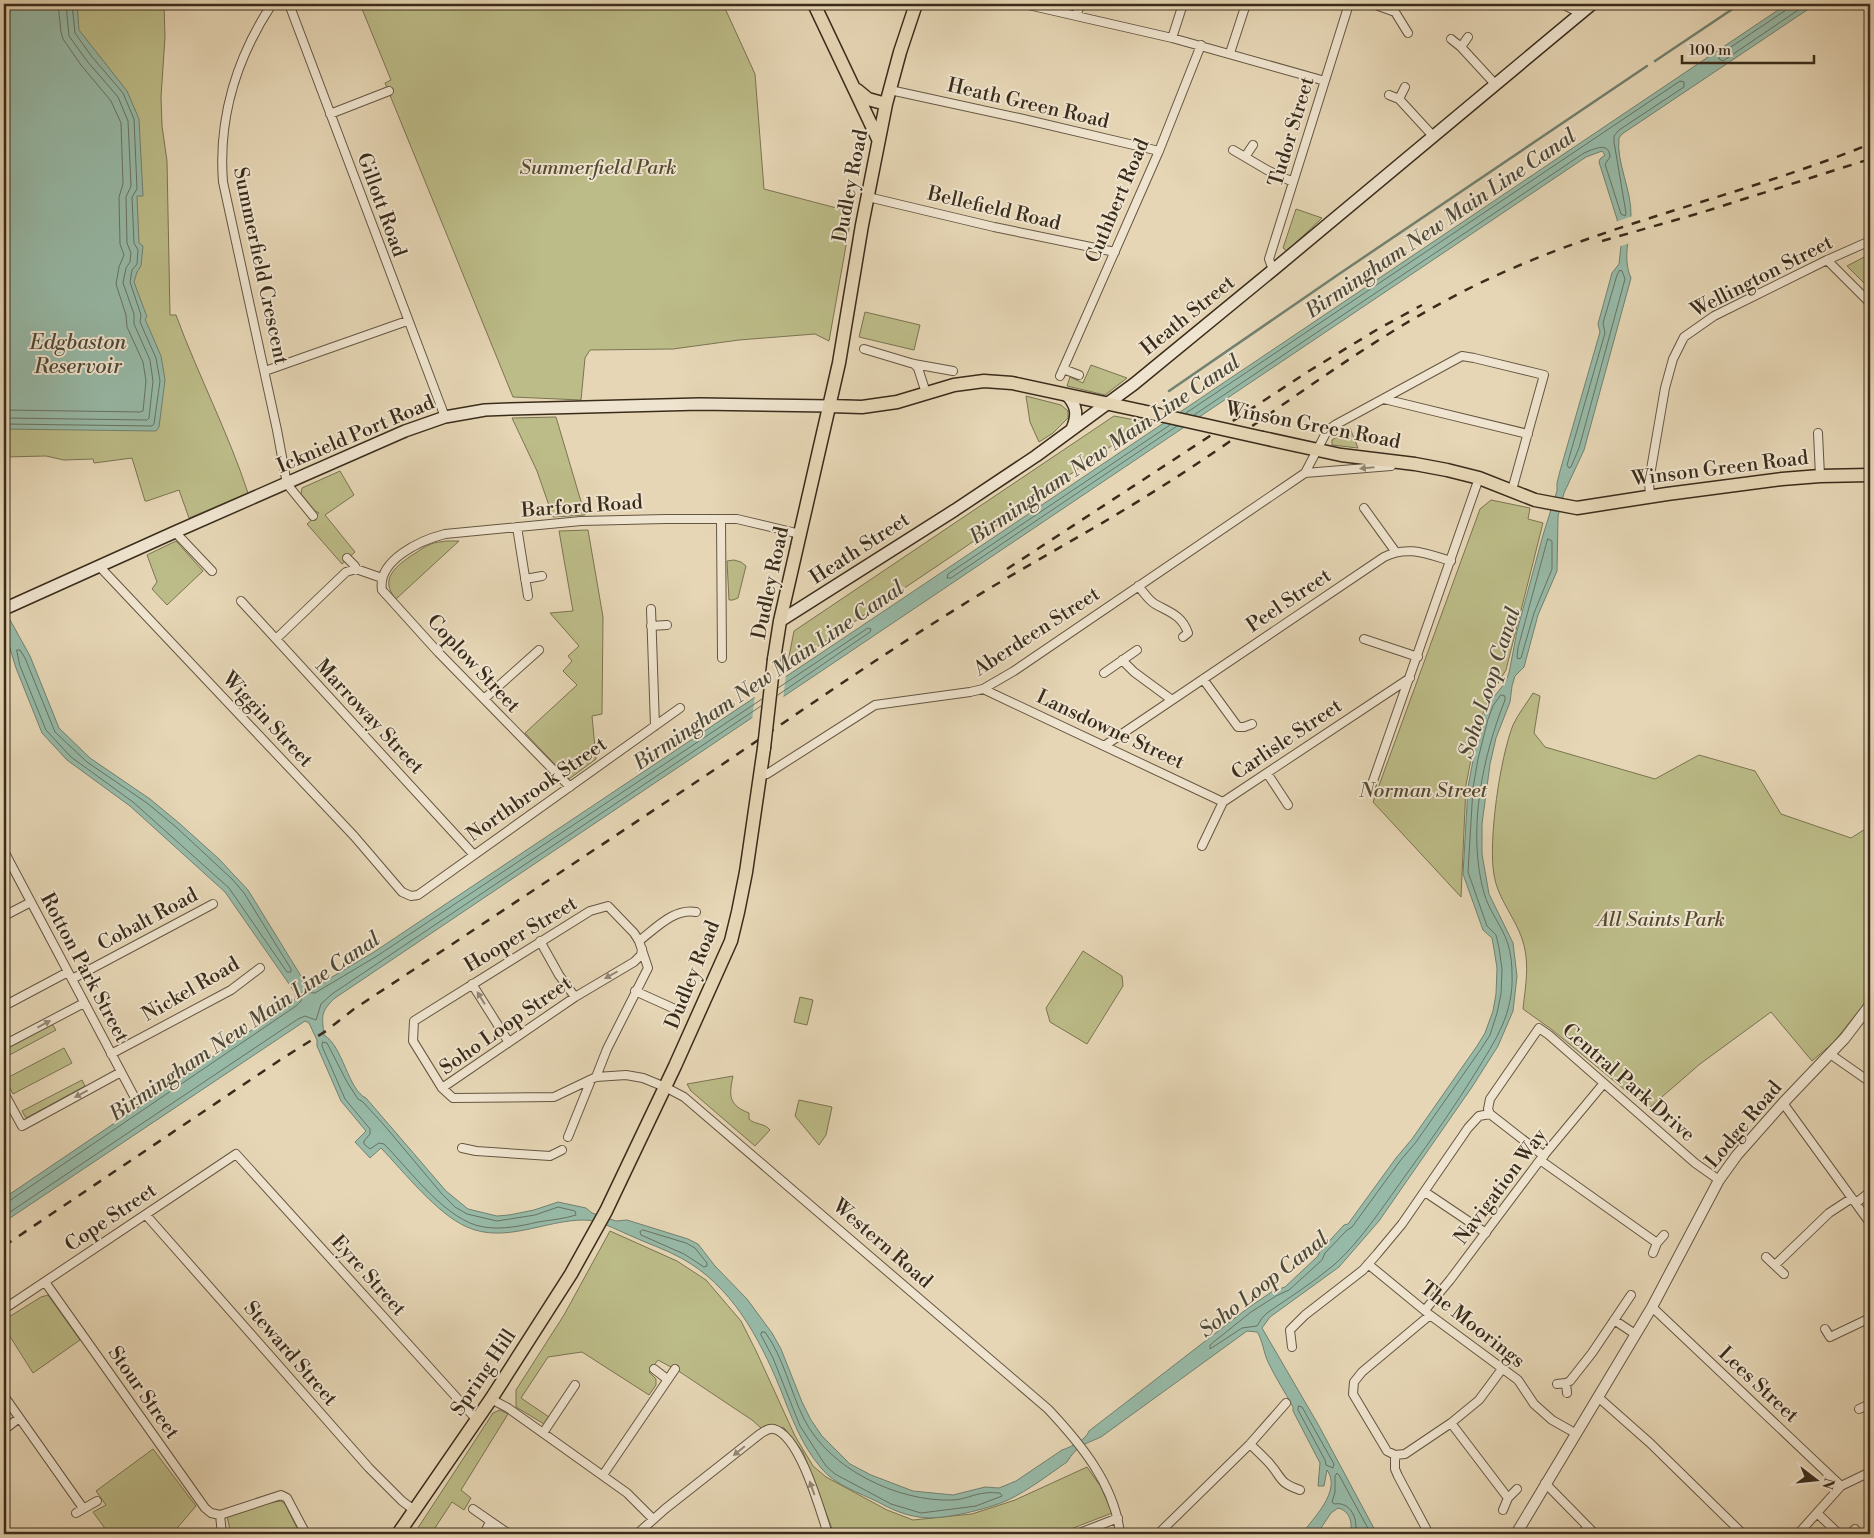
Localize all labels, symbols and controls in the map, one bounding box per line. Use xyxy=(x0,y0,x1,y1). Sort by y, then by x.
scale bar xyxy=(1682,32,1814,64)
text: 100 m xyxy=(1689,41,1731,60)
street label: Heath Green Road xyxy=(945,73,1112,135)
street label: Tudor Street xyxy=(1263,74,1321,190)
water label: Birmingham New Main Line Canal xyxy=(1300,123,1582,325)
street label: Dudley Road xyxy=(828,127,874,245)
street label: Cuthbert Road xyxy=(1081,134,1156,267)
street label: Gillott Road xyxy=(351,150,412,261)
park label: Summerfield Park xyxy=(519,156,677,181)
street label: Summerfield Crescent xyxy=(227,165,293,367)
street label: Bellefield Road xyxy=(924,181,1064,237)
street label: Wellington Street xyxy=(1686,230,1837,324)
street label: Heath Street xyxy=(1136,270,1240,362)
water label: Edgbaston Reservoir xyxy=(29,330,126,380)
water label: Birmingham New Main Line Canal xyxy=(964,349,1246,551)
street label: Icknield Port Road xyxy=(274,390,439,479)
street label: Winson Green Road xyxy=(1222,397,1403,455)
street label: Winson Green Road xyxy=(1629,446,1810,492)
one-way arrow xyxy=(1358,464,1374,472)
street label: Barford Road xyxy=(519,490,644,524)
street label: Heath Street xyxy=(805,507,915,591)
street label: Dudley Road xyxy=(747,524,795,642)
street label: Peel Street xyxy=(1242,564,1336,638)
water label: Birmingham New Main Line Canal xyxy=(628,575,910,777)
street label: Aberdeen Street xyxy=(968,582,1105,683)
water label: Soho Loop Canal xyxy=(1453,604,1527,762)
street label: Coplow Street xyxy=(421,610,525,718)
street label: Marroway Street xyxy=(309,654,429,780)
street label: Wiggin Street xyxy=(216,666,318,773)
street label: Lansdowne Street xyxy=(1032,685,1188,775)
street label: Carlisle Street xyxy=(1227,694,1347,786)
street label: Northbrook Street xyxy=(462,732,612,848)
park label: Norman Street xyxy=(1358,779,1488,804)
street label: Cobalt Road xyxy=(94,883,203,957)
street label: Rotton Park Street xyxy=(34,889,134,1047)
street label: Hooper Street xyxy=(460,892,582,978)
park label: All Saints Park xyxy=(1595,908,1725,933)
street label: Dudley Road xyxy=(660,917,726,1033)
water label: Birmingham New Main Line Canal xyxy=(104,926,386,1128)
street label: Nickel Road xyxy=(138,952,245,1028)
street label: Soho Loop Street xyxy=(435,971,577,1081)
one-way arrow xyxy=(604,971,618,979)
one-way arrow xyxy=(476,991,485,1004)
street label: Central Park Drive xyxy=(1556,1018,1700,1148)
one-way arrow xyxy=(37,1020,51,1028)
street label: Lodge Road xyxy=(1700,1076,1788,1174)
one-way arrow xyxy=(74,1090,88,1098)
street label: Navigation Way xyxy=(1449,1124,1553,1250)
street label: Cope Street xyxy=(60,1178,162,1258)
street label: Western Road xyxy=(826,1193,938,1295)
water label: Soho Loop Canal xyxy=(1194,1226,1334,1344)
street label: Eyre Street xyxy=(325,1230,411,1322)
street label: The Moorings xyxy=(1414,1276,1530,1374)
street label: Steward Street xyxy=(238,1296,342,1412)
street label: Spring Hill xyxy=(446,1325,522,1421)
street label: Stour Street xyxy=(102,1342,184,1444)
street label: Lees Street xyxy=(1713,1342,1803,1428)
one-way arrow xyxy=(733,1445,746,1456)
north arrow xyxy=(1792,1456,1842,1506)
text: N xyxy=(1817,1476,1838,1491)
one-way arrow xyxy=(808,1480,816,1495)

